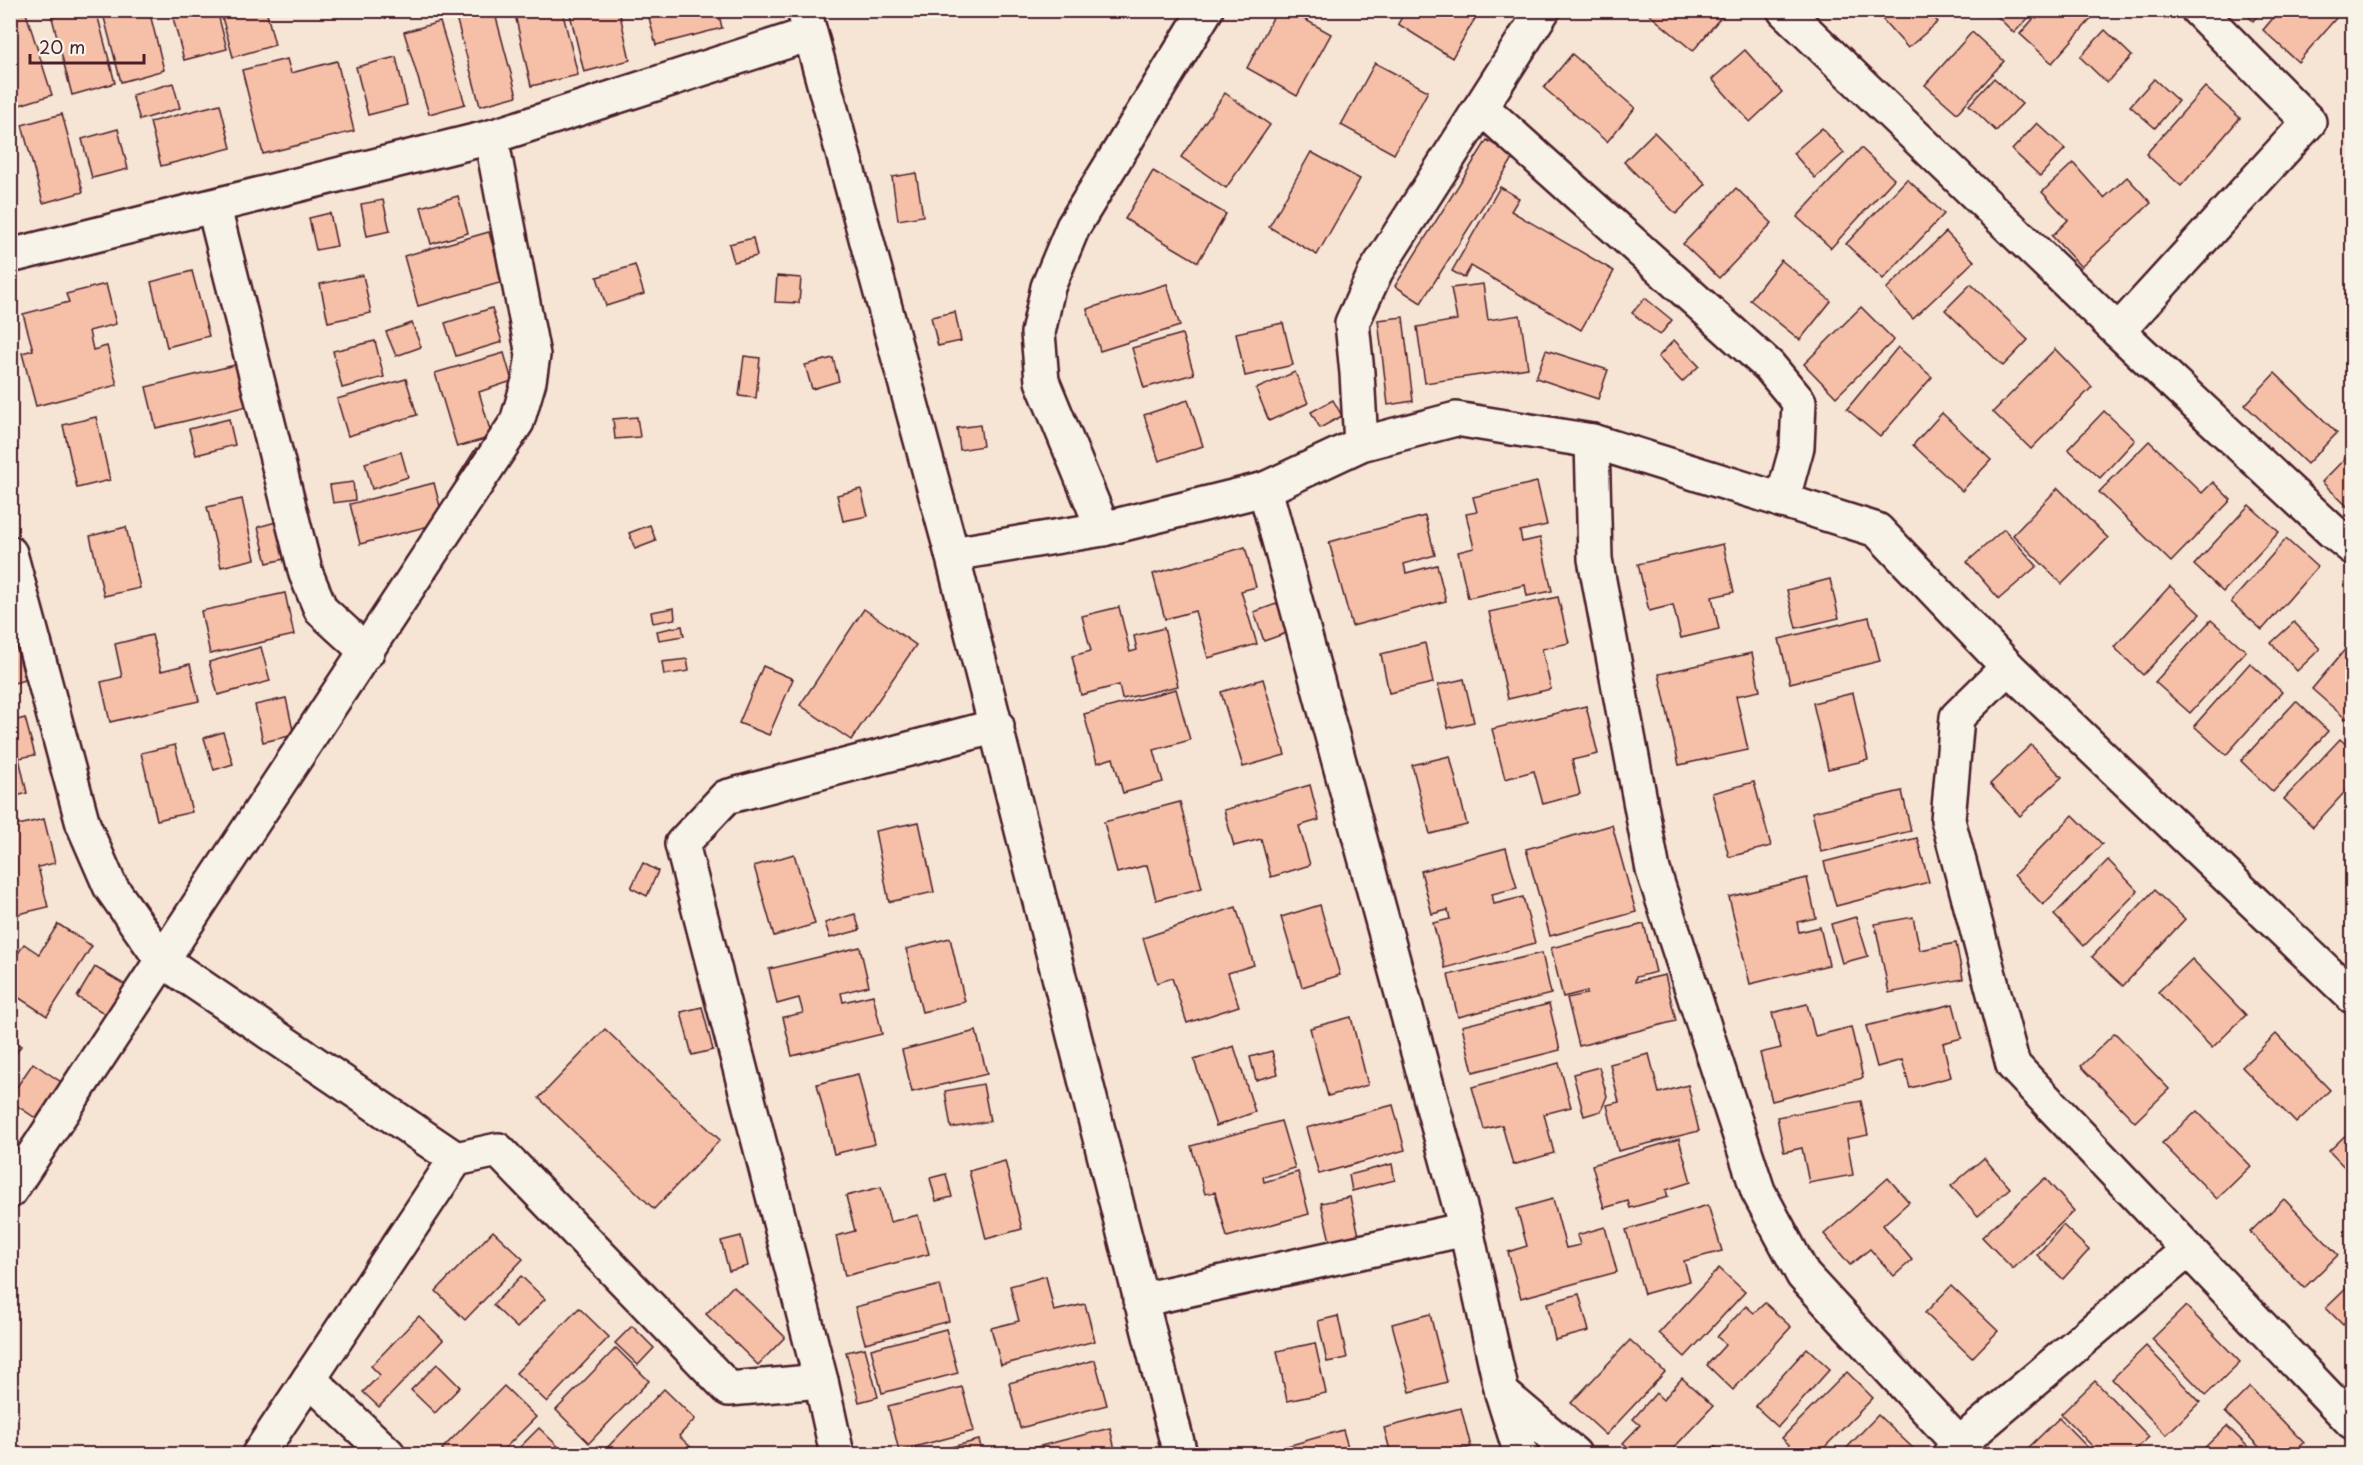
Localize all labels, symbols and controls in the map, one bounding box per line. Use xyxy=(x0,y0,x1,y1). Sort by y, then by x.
scale bar xyxy=(30,27,144,65)
text: 20 m xyxy=(39,33,85,60)

